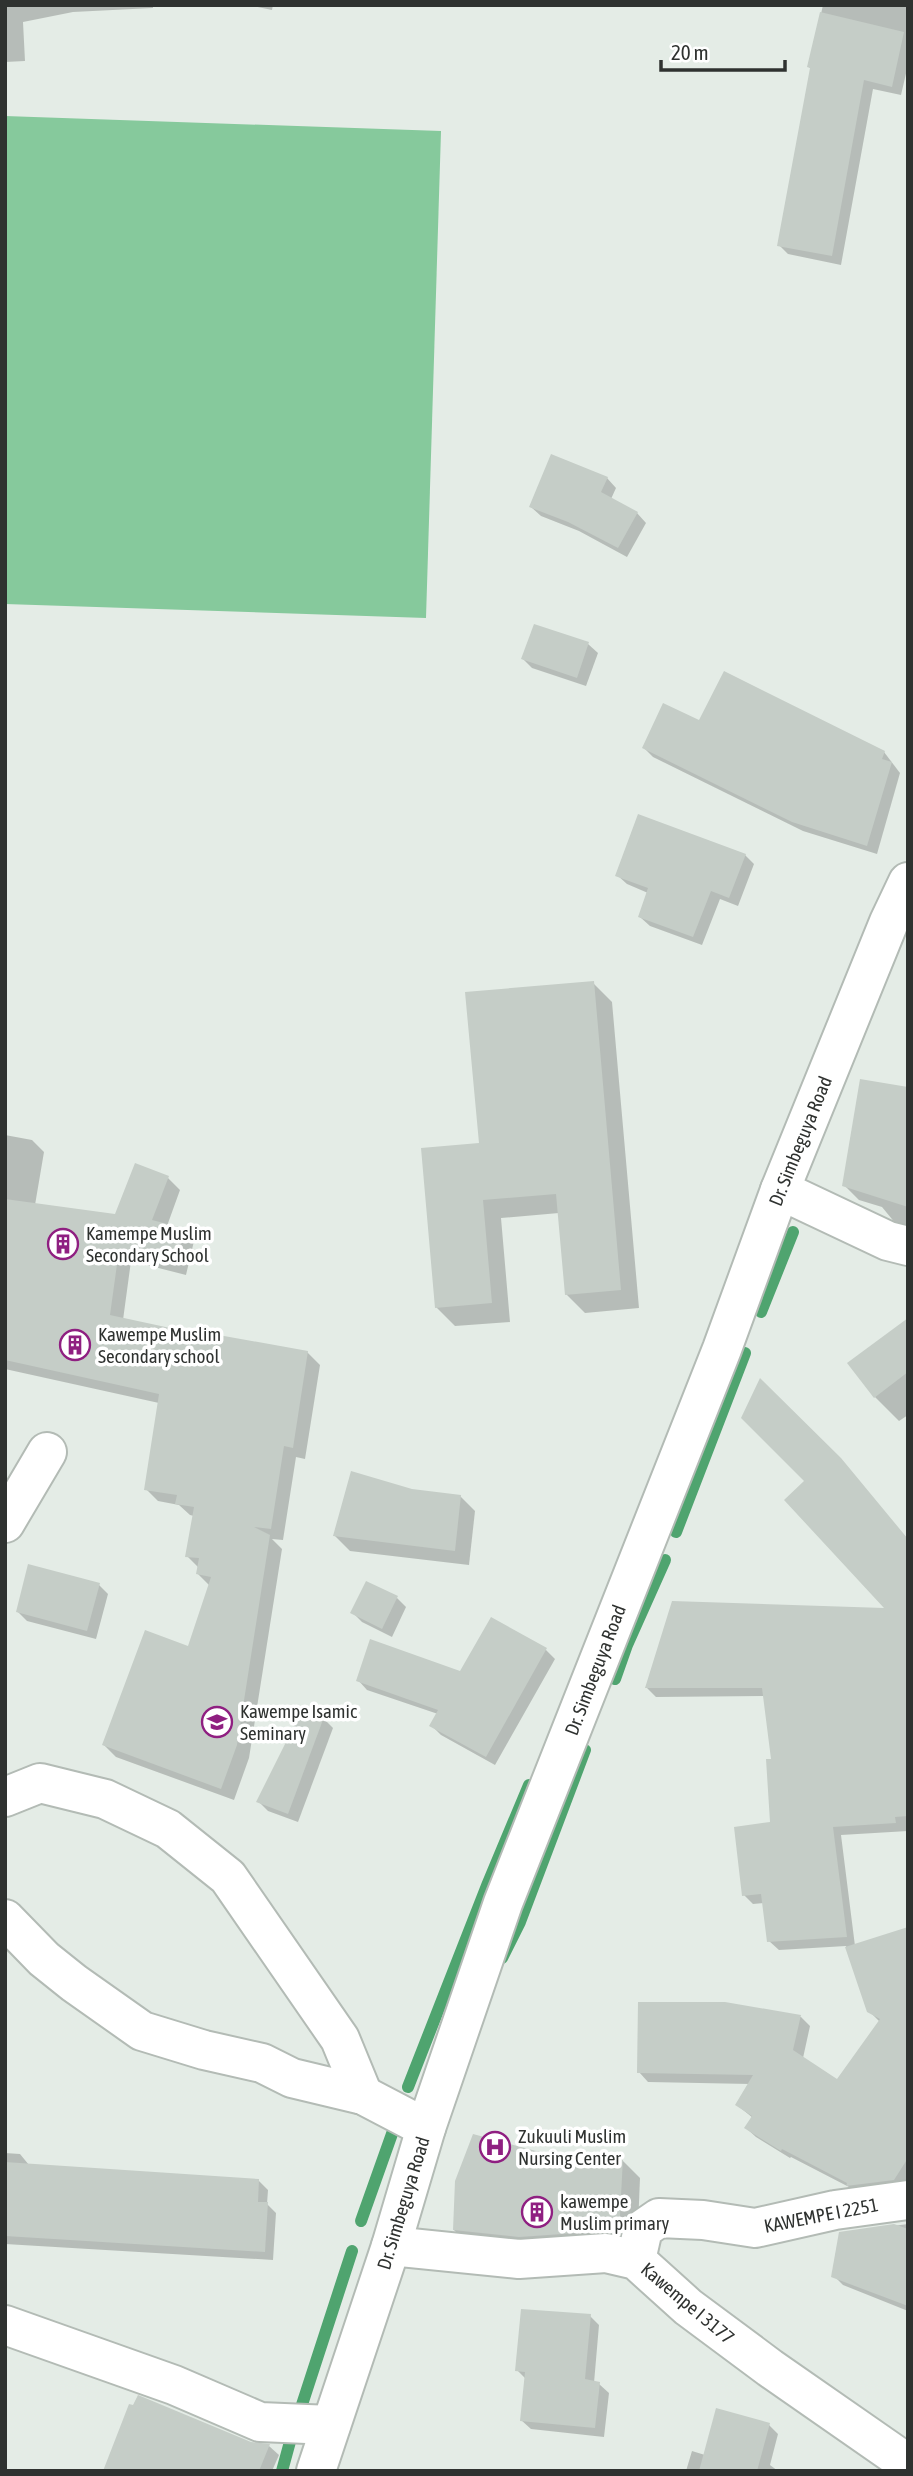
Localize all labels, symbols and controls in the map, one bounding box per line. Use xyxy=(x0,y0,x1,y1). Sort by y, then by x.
scale bar xyxy=(661,28,785,72)
text: 20 m xyxy=(671,40,709,64)
street label: Dr. Simbeguya Road xyxy=(764,1073,836,1209)
place label: Kamempe Muslim Secondary School xyxy=(86,1222,212,1266)
building icon: Kamempe Muslim Secondary School xyxy=(46,1227,80,1261)
place label: Kawempe Muslim Secondary school xyxy=(98,1323,221,1367)
building icon: Kawempe Muslim Secondary school xyxy=(58,1328,92,1362)
street label: Dr. Simbeguya Road xyxy=(560,1602,630,1738)
place label: Kawempe Isamic Seminary xyxy=(240,1700,358,1744)
school or university icon: Kawempe Isamic Seminary xyxy=(200,1705,234,1739)
place label: Zukuuli Muslim Nursing Center xyxy=(518,2125,626,2169)
hospital icon: Zukuuli Muslim Nursing Center xyxy=(478,2130,512,2164)
street label: Dr. Simbeguya Road xyxy=(372,2134,434,2272)
place label: kawempe Muslim primary xyxy=(560,2190,669,2234)
street label: KAWEMPE I 2251 xyxy=(762,2193,880,2237)
building icon: kawempe Muslim primary xyxy=(520,2195,554,2229)
street label: Kawempe I 3177 xyxy=(637,2258,739,2348)

